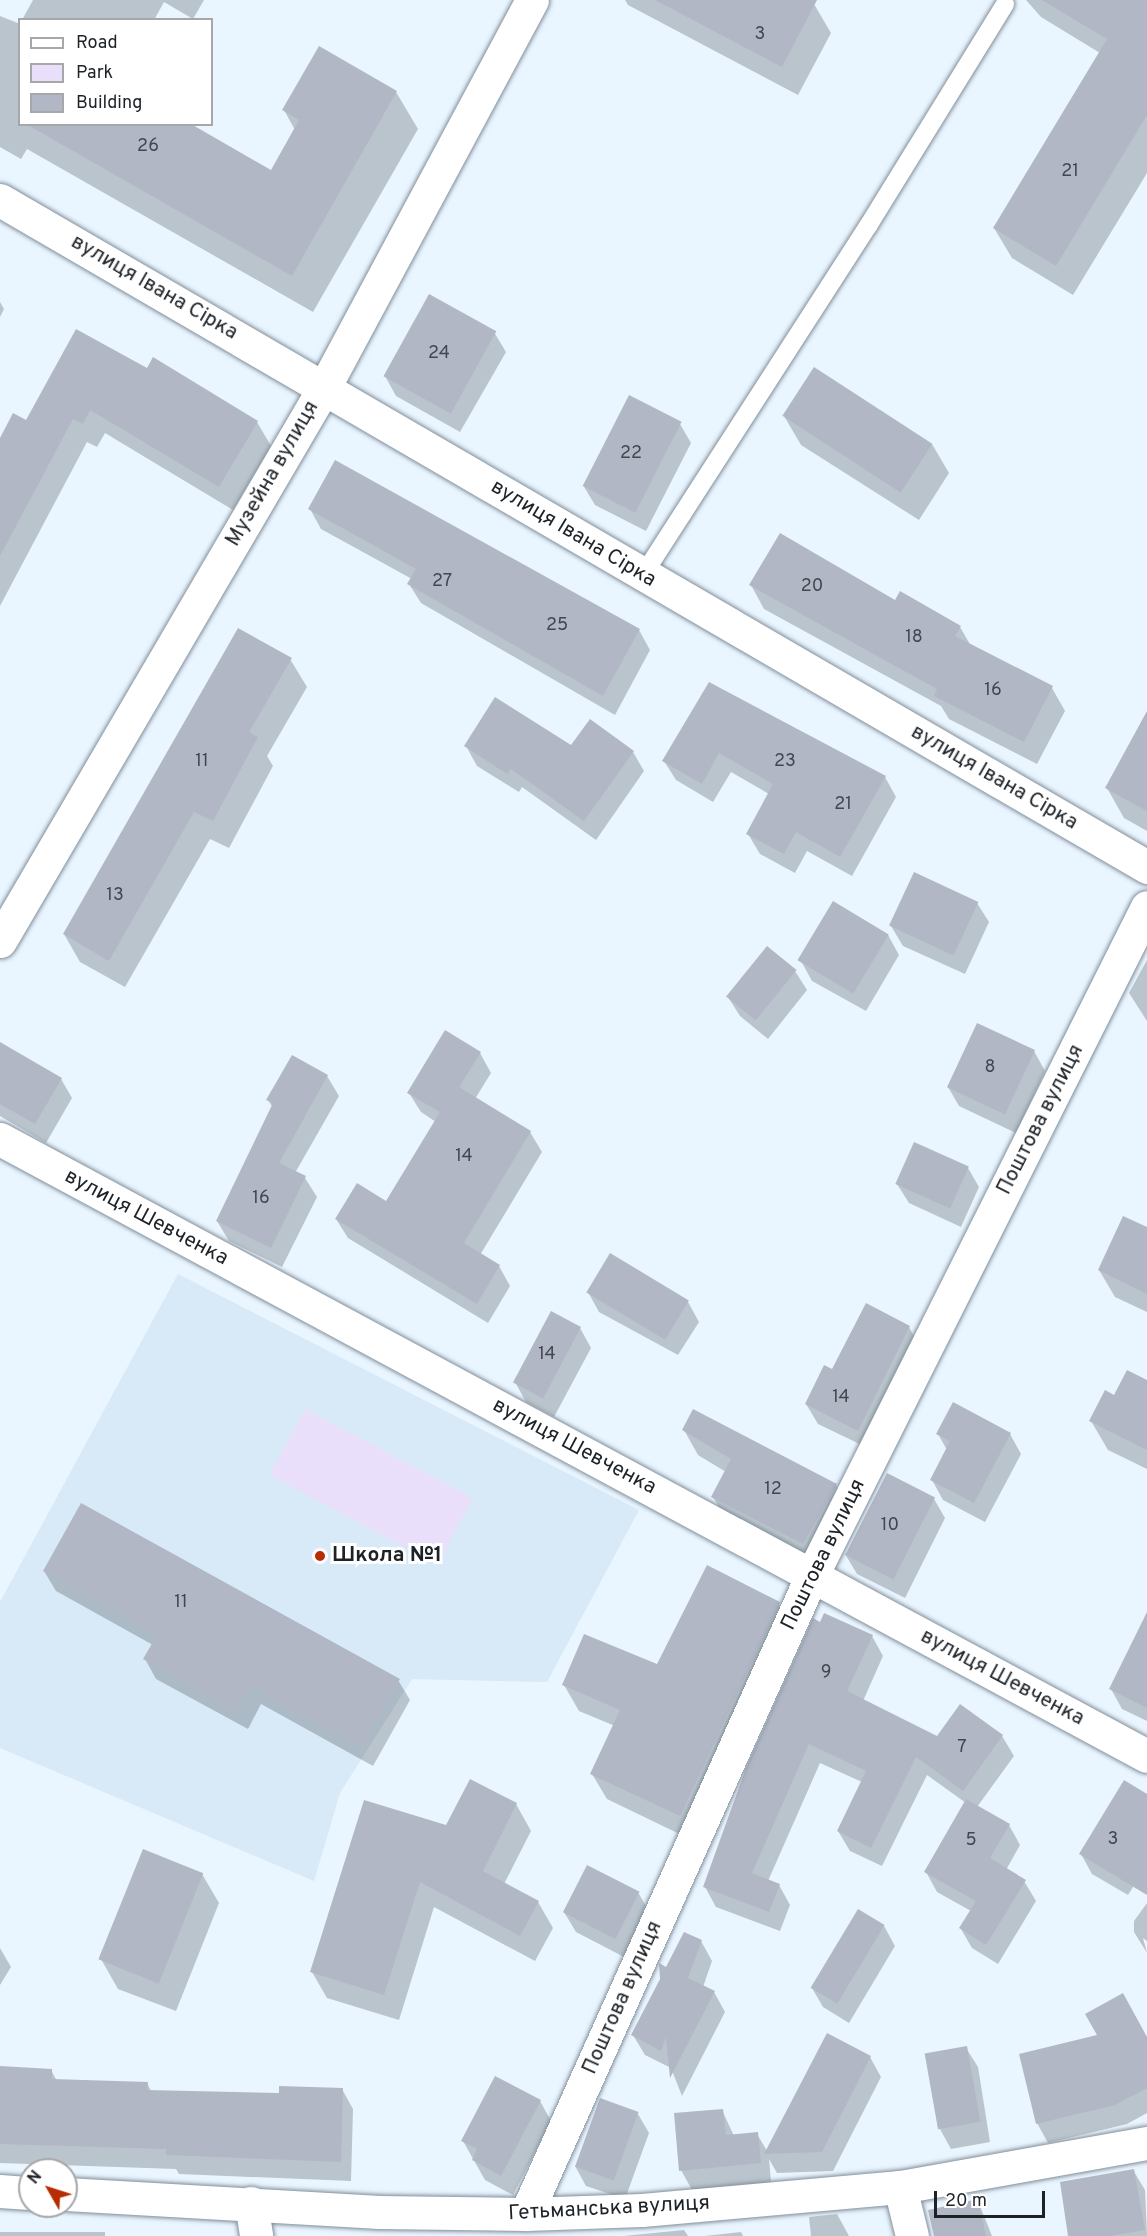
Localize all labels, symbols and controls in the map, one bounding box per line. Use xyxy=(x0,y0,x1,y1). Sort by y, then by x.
legend xyxy=(18,18,213,126)
house number: 3 xyxy=(755,24,765,46)
text: Road xyxy=(76,32,118,55)
text: Park xyxy=(76,62,113,85)
text: Building xyxy=(76,92,142,115)
house number: 26 xyxy=(137,136,159,158)
house number: 21 xyxy=(1061,161,1079,183)
street label: вулиця Івана Сірка xyxy=(66,230,242,346)
house number: 24 xyxy=(428,343,450,365)
street label: Музейна вулиця xyxy=(221,397,325,551)
house number: 22 xyxy=(620,443,642,465)
street label: вулиця Івана Сірка xyxy=(486,475,660,593)
house number: 27 xyxy=(432,571,452,593)
house number: 20 xyxy=(801,576,823,598)
house number: 25 xyxy=(546,615,568,637)
house number: 18 xyxy=(905,627,923,649)
house number: 16 xyxy=(984,680,1002,702)
street label: вулиця Івана Сірка xyxy=(906,720,1082,836)
house number: 11 xyxy=(195,751,209,773)
house number: 23 xyxy=(774,751,796,773)
house number: 21 xyxy=(834,794,852,816)
house number: 13 xyxy=(106,885,124,907)
street label: Поштова вулиця xyxy=(992,1041,1090,1199)
house number: 8 xyxy=(985,1057,995,1079)
house number: 14 xyxy=(455,1146,473,1168)
street label: вулиця Шевченка xyxy=(60,1164,232,1272)
house number: 16 xyxy=(252,1188,270,1210)
house number: 14 xyxy=(538,1344,556,1366)
house number: 14 xyxy=(832,1387,850,1409)
street label: вулиця Шевченка xyxy=(488,1393,660,1501)
street label: Поштова вулиця xyxy=(776,1475,872,1635)
house number: 12 xyxy=(764,1479,782,1501)
house number: 10 xyxy=(881,1515,899,1537)
place label: Школа №1 xyxy=(332,1543,442,1569)
marker: Школа №1 xyxy=(313,1549,327,1563)
house number: 11 xyxy=(174,1592,188,1614)
street label: вулиця Шевченка xyxy=(916,1624,1088,1732)
house number: 9 xyxy=(821,1662,831,1684)
house number: 7 xyxy=(957,1737,967,1759)
house number: 3 xyxy=(1108,1829,1118,1851)
house number: 5 xyxy=(965,1830,977,1852)
street label: Поштова вулиця xyxy=(578,1917,668,2079)
north arrow xyxy=(18,2158,78,2218)
text: N xyxy=(24,2167,47,2189)
scale bar xyxy=(937,2179,1048,2217)
text: 20 m xyxy=(945,2190,987,2213)
street label: Гетьманська вулиця xyxy=(507,2191,711,2227)

